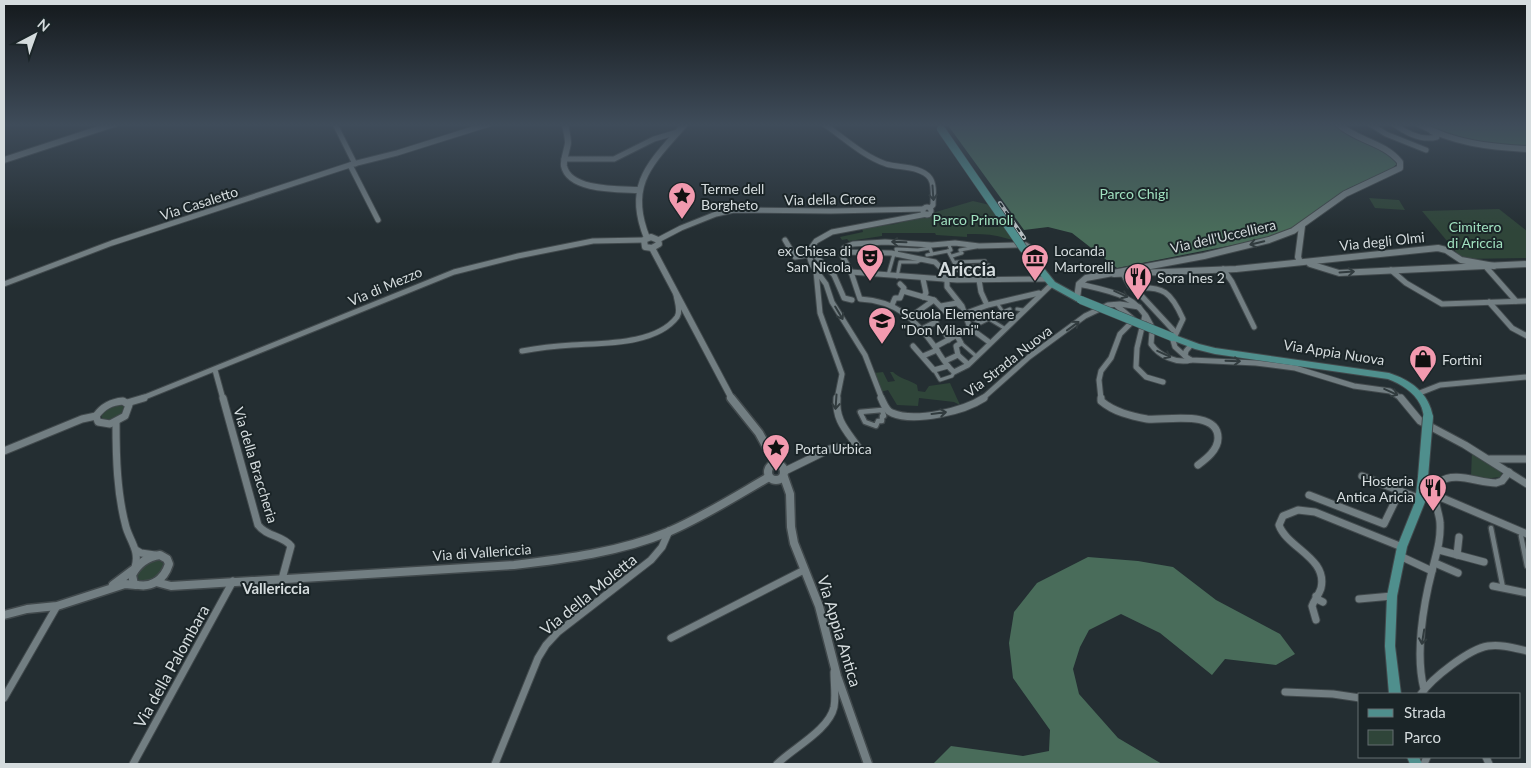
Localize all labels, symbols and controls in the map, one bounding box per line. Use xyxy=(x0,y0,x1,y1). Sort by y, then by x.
north arrow xyxy=(10,10,60,60)
text: N xyxy=(34,15,54,35)
place label: Terme dell Borgheto xyxy=(701,180,764,213)
place icon: Terme dell Borgheto xyxy=(667,181,697,220)
street label: Via Casaletto xyxy=(158,182,240,224)
one-way arrow xyxy=(928,185,937,201)
park label: Parco Chigi xyxy=(1099,185,1169,202)
street label: Via della Croce xyxy=(784,190,876,208)
park label: Parco Primoli xyxy=(933,211,1013,228)
street label: Via dell'Uccelliera xyxy=(1169,216,1278,256)
park label: Cimitero di Ariccia xyxy=(1447,218,1503,251)
street label: Via degli Olmi xyxy=(1339,228,1425,254)
one-way arrow xyxy=(891,237,908,247)
one-way arrow xyxy=(1249,239,1265,249)
place label: ex Chiesa di San Nicola xyxy=(777,242,851,275)
place label: Locanda Martorelli xyxy=(1054,242,1114,275)
theatre icon: ex Chiesa di San Nicola xyxy=(855,243,885,282)
museum icon: Locanda Martorelli xyxy=(1020,243,1050,282)
district label: Ariccia xyxy=(937,257,996,280)
restaurant icon: Sora Ines 2 xyxy=(1123,262,1153,301)
street label: Via di Mezzo xyxy=(345,263,425,309)
one-way arrow xyxy=(1339,268,1355,277)
place label: Sora Ines 2 xyxy=(1157,269,1225,286)
one-way arrow xyxy=(1113,290,1128,300)
one-way arrow xyxy=(834,305,844,319)
place label: Scuola Elementare "Don Milani" xyxy=(901,305,1014,338)
school or university icon: Scuola Elementare "Don Milani" xyxy=(867,306,897,345)
one-way arrow xyxy=(1066,321,1080,331)
street label: Via Strada Nuova xyxy=(961,322,1055,400)
street label: Via Appia Nuova xyxy=(1282,336,1386,368)
shop icon: Fortini xyxy=(1408,344,1438,383)
one-way arrow xyxy=(1156,349,1171,359)
place label: Fortini xyxy=(1442,351,1482,368)
one-way arrow xyxy=(1224,356,1241,366)
one-way arrow xyxy=(1383,388,1398,398)
one-way arrow xyxy=(832,394,841,410)
street label: Via della Braccheria xyxy=(230,405,282,525)
one-way arrow xyxy=(931,408,947,418)
place icon: Porta Urbica xyxy=(761,433,791,472)
place label: Porta Urbica xyxy=(795,440,872,457)
place label: Hosteria Antica Aricia xyxy=(1337,472,1414,505)
restaurant icon: Hosteria Antica Aricia xyxy=(1418,473,1448,512)
street label: Via di Vallericcia xyxy=(432,540,532,564)
street label: Via della Moletta xyxy=(536,549,640,639)
street label: Via Appia Antica xyxy=(814,573,866,689)
district label: Vallericcia xyxy=(241,579,310,597)
street label: Via della Palombara xyxy=(129,601,213,731)
one-way arrow xyxy=(1417,629,1427,645)
legend xyxy=(1358,693,1521,758)
text: Strada xyxy=(1404,703,1446,721)
text: Parco xyxy=(1404,728,1441,746)

